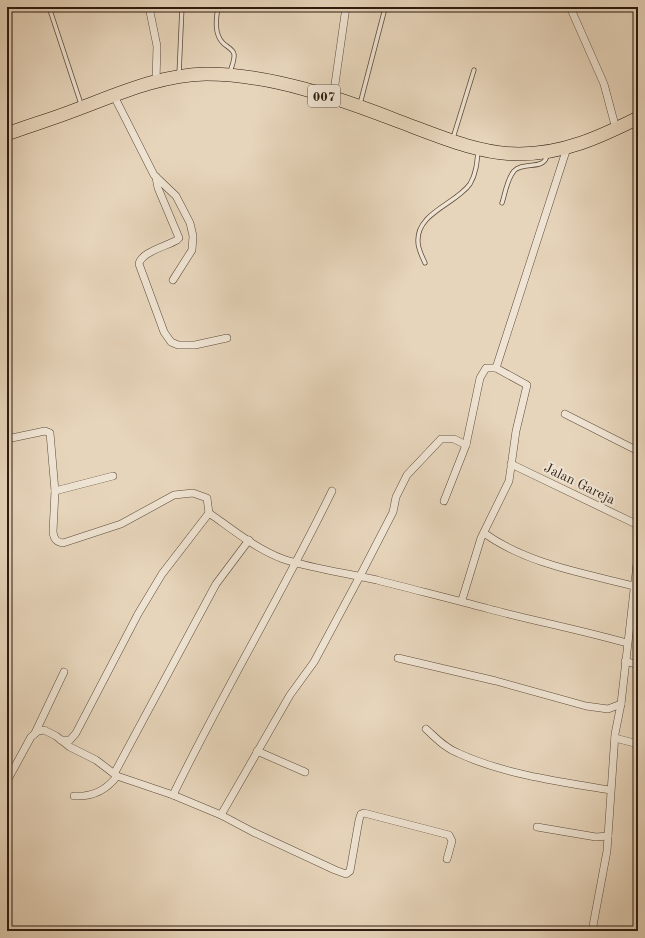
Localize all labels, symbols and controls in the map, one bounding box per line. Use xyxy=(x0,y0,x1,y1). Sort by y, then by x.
road number: 007 xyxy=(308,85,340,107)
street label: Jalan Gareja xyxy=(542,461,617,507)

